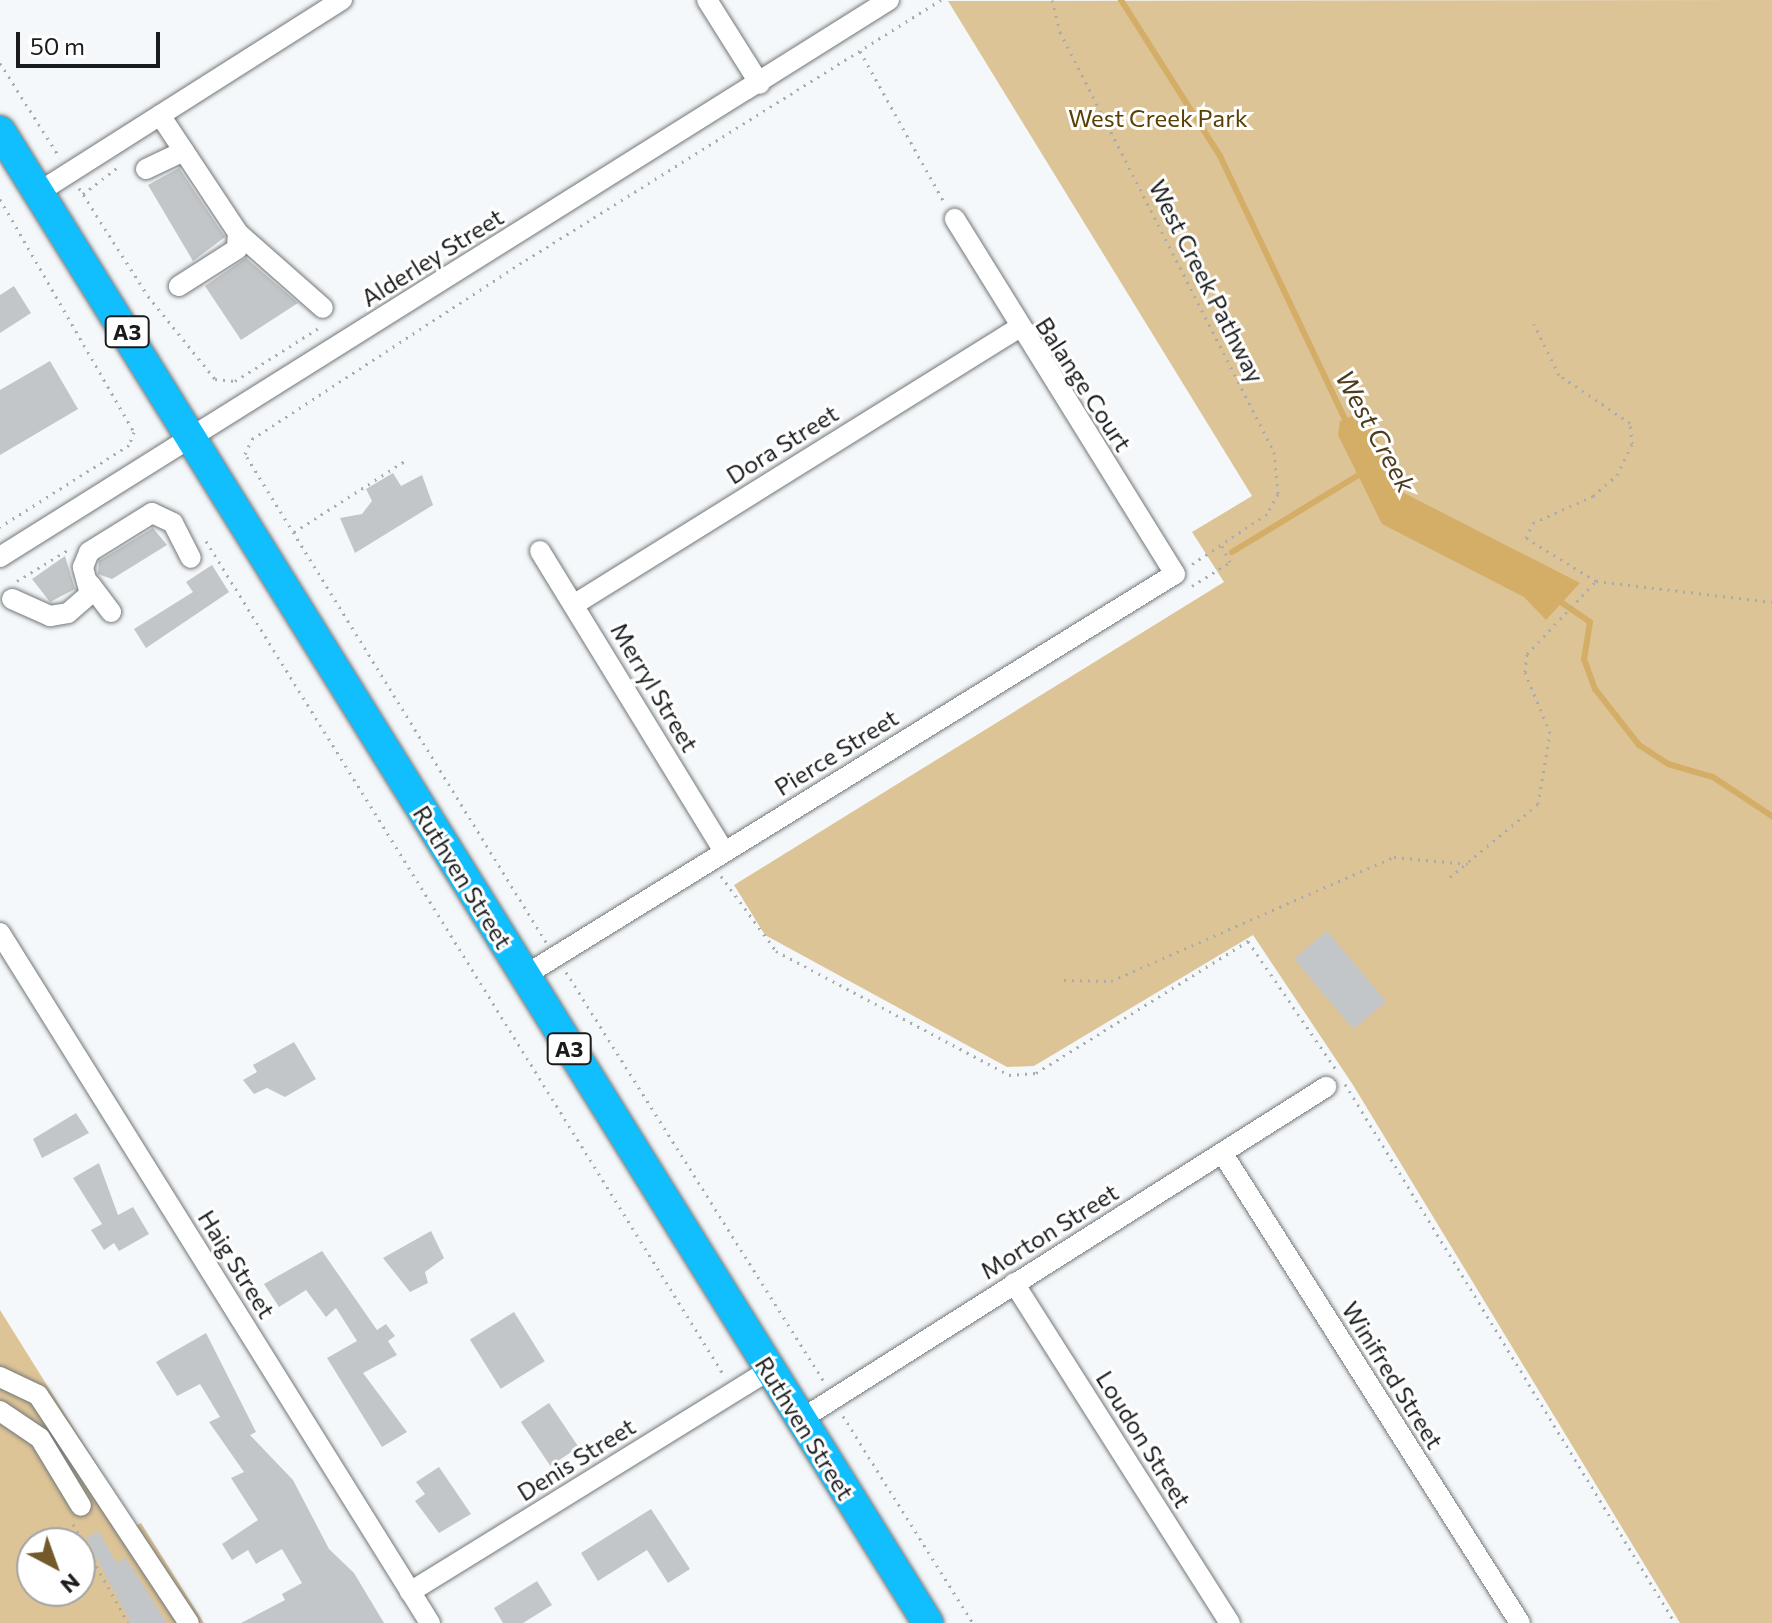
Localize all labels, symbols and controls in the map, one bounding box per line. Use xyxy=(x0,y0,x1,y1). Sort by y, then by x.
scale bar xyxy=(20,16,164,66)
text: 50 m xyxy=(30,31,85,60)
park label: West Creek Park xyxy=(1068,104,1248,132)
street label: West Creek Pathway xyxy=(1143,175,1271,387)
street label: Alderley Street xyxy=(356,202,508,312)
street label: Balange Court xyxy=(1030,312,1138,456)
road number: A3 xyxy=(103,314,151,350)
water label: West Creek xyxy=(1330,364,1422,498)
street label: Dora Street xyxy=(721,398,843,490)
street label: Merryl Street xyxy=(605,617,705,757)
street label: Pierce Street xyxy=(769,703,903,801)
street label: Ruthven Street xyxy=(407,800,519,954)
road number: A3 xyxy=(545,1031,593,1067)
street label: Morton Street xyxy=(975,1177,1123,1285)
street label: Haig Street xyxy=(192,1205,282,1323)
street label: Winifred Street xyxy=(1336,1296,1450,1454)
street label: Ruthven Street xyxy=(749,1351,861,1505)
street label: Loudon Street xyxy=(1090,1365,1198,1513)
street label: Denis Street xyxy=(512,1411,640,1507)
north arrow xyxy=(16,1527,96,1607)
text: N xyxy=(56,1568,86,1600)

